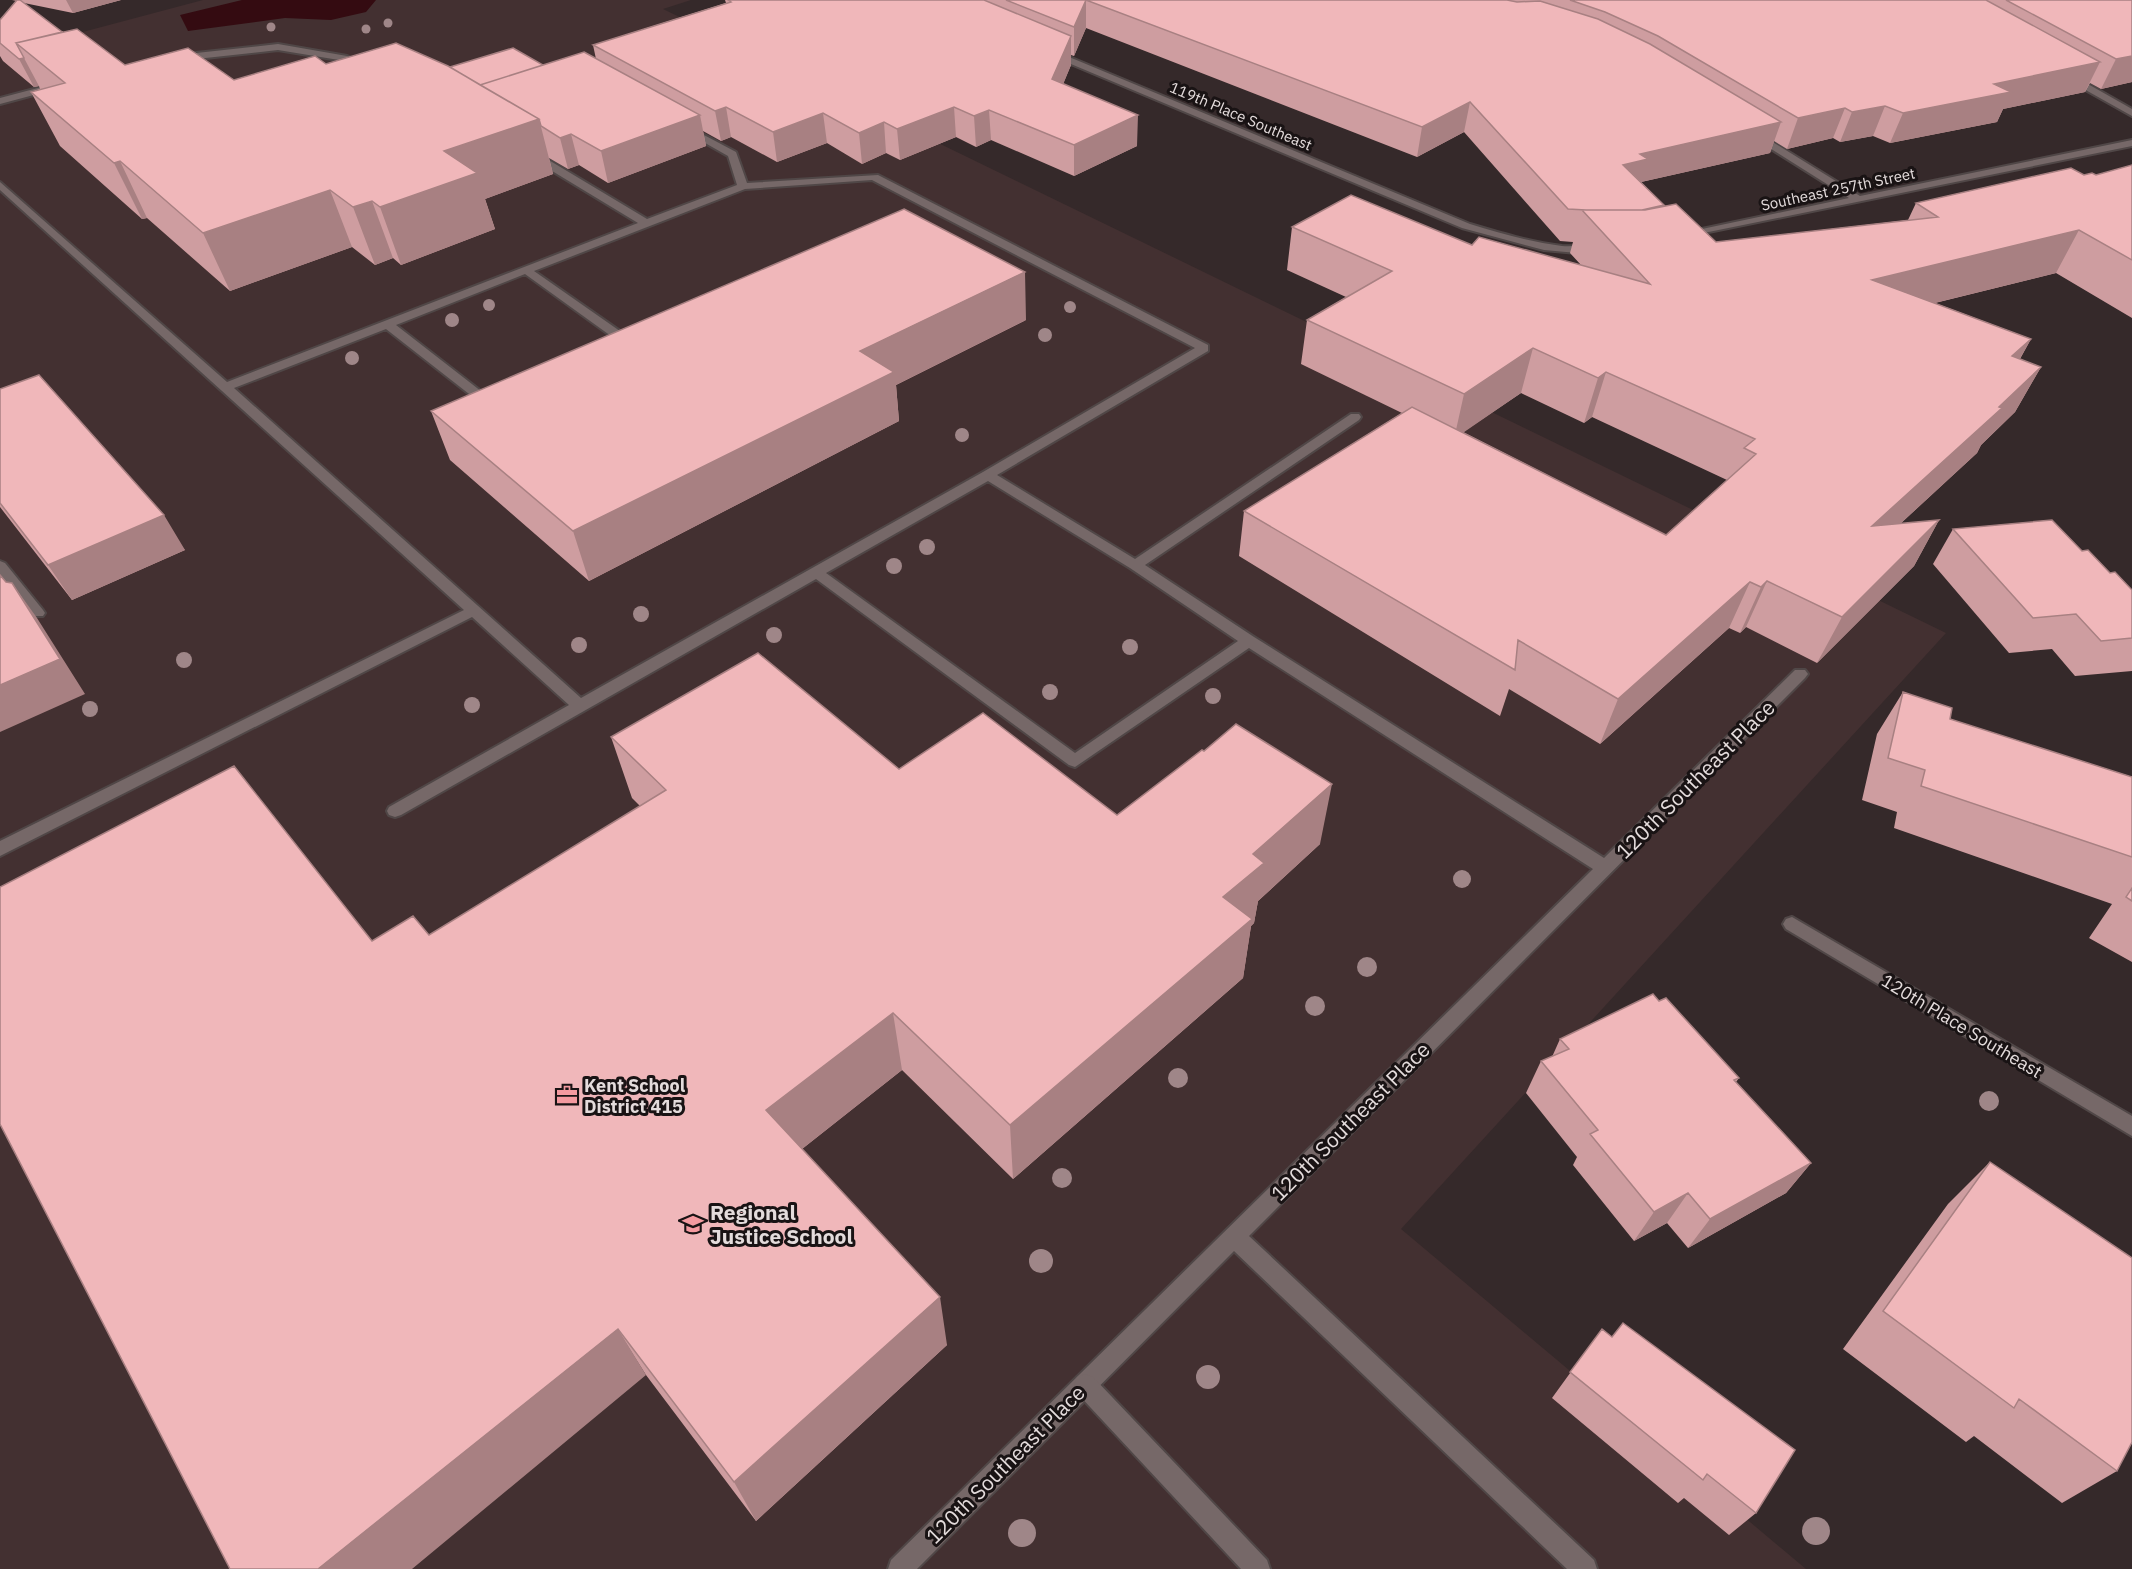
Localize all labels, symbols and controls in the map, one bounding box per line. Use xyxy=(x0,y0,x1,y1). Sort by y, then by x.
street label: 119th Place Southeast xyxy=(1167,77,1315,155)
street label: Southeast 257th Street xyxy=(1759,163,1917,215)
street label: 120th Southeast Place xyxy=(1609,693,1781,865)
street label: 120th Place Southeast xyxy=(1877,969,2047,1083)
street label: 120th Southeast Place xyxy=(1264,1035,1436,1207)
place label: Kent School District 415 xyxy=(584,1074,686,1118)
office icon: Kent School District 415 xyxy=(555,1083,579,1107)
place label: Regional Justice School xyxy=(710,1198,853,1250)
school or university icon: Regional Justice School xyxy=(681,1212,705,1236)
street label: 120th Southeast Place xyxy=(919,1378,1091,1550)

